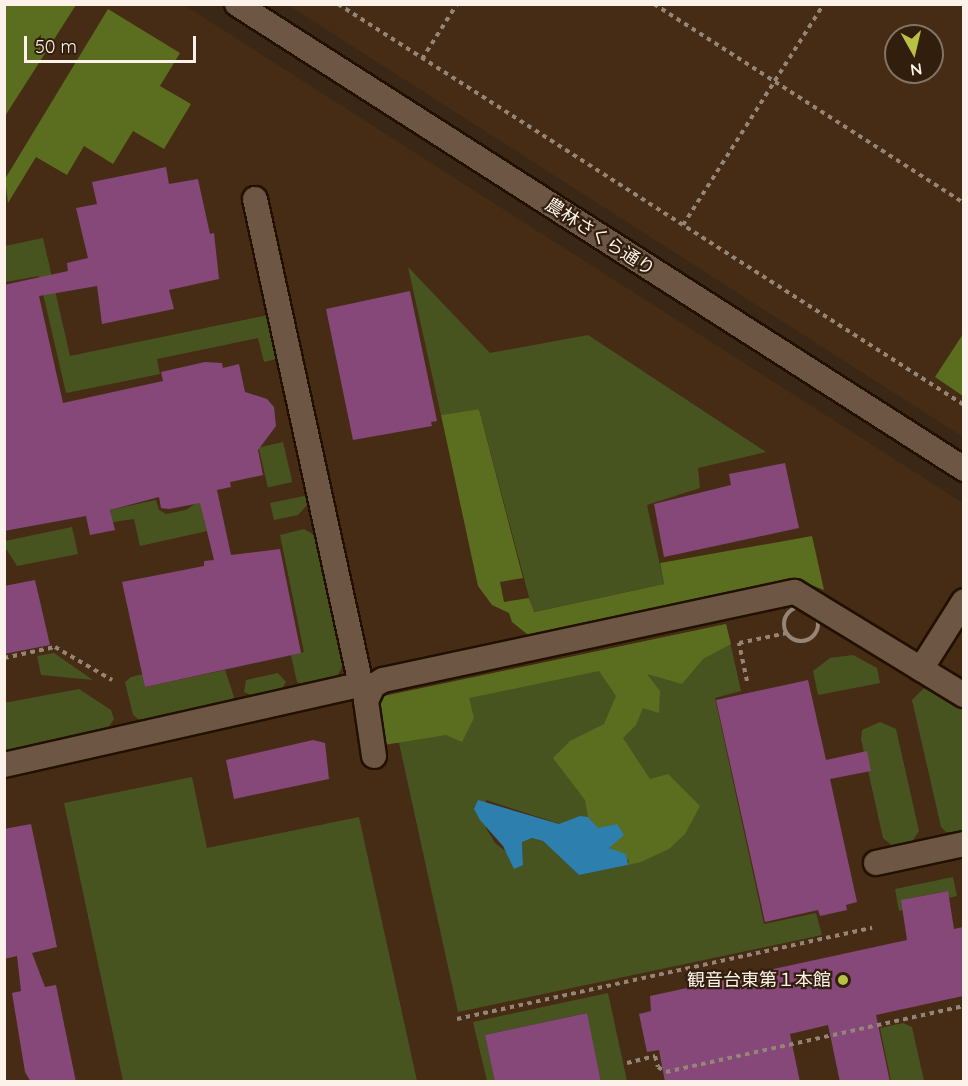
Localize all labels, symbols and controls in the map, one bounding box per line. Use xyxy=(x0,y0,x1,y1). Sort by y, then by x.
scale bar xyxy=(27,24,200,62)
north arrow xyxy=(884,24,944,84)
text: 50 m xyxy=(35,35,77,58)
text: N xyxy=(909,59,923,81)
street label: 農林さくら通り xyxy=(541,194,659,280)
place label: 観音台東第１本館 xyxy=(687,969,831,991)
marker: 観音台東第１本館 xyxy=(836,973,850,987)

